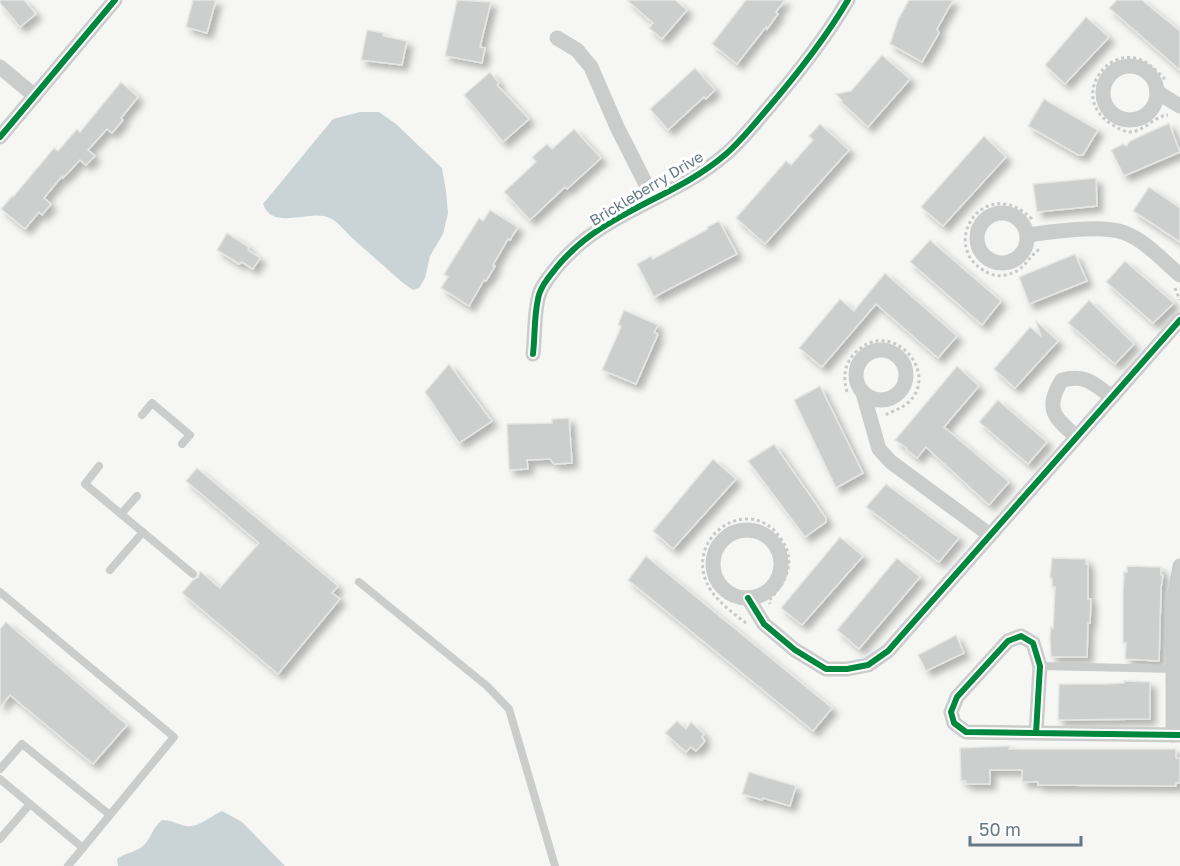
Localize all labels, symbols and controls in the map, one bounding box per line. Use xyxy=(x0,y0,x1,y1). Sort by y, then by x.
street label: Brickleberry Drive xyxy=(586,147,706,229)
scale bar xyxy=(970,809,1081,847)
text: 50 m xyxy=(979,818,1021,840)

